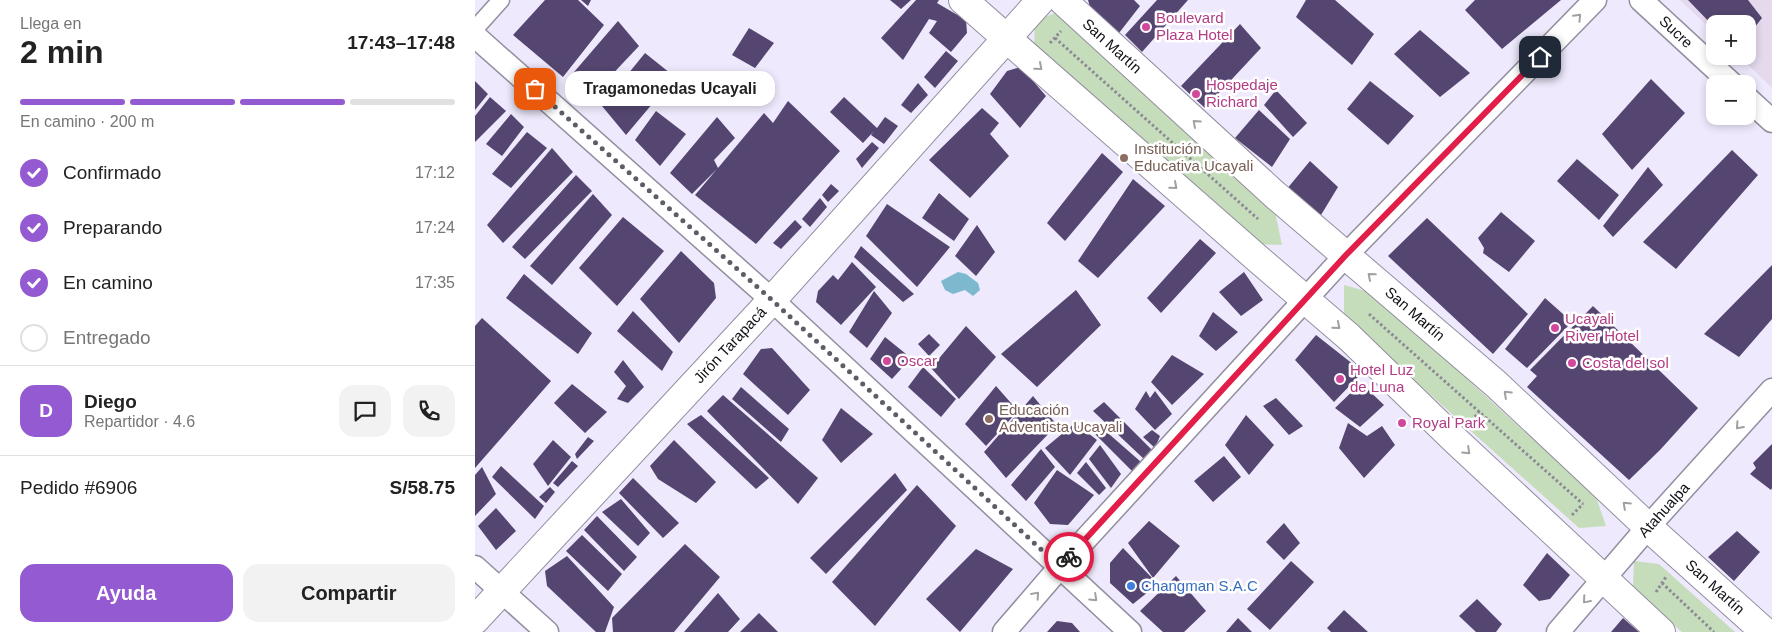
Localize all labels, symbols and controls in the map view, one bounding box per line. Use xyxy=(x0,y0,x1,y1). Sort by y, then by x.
place label: Boulevard Plaza Hotel xyxy=(1156,9,1233,43)
street label: Sucre xyxy=(1656,12,1696,51)
one-way arrow xyxy=(1572,14,1581,23)
text: Llega en xyxy=(20,15,81,32)
street label: San Martín xyxy=(1079,15,1145,76)
map controls xyxy=(1706,15,1756,125)
button: + xyxy=(1706,15,1756,65)
marker: Boulevard Plaza Hotel xyxy=(1140,21,1152,33)
text: 17:43–17:48 xyxy=(347,32,455,53)
text: 2 min xyxy=(20,34,104,70)
pin xyxy=(1519,36,1561,78)
icon: home xyxy=(1526,43,1554,71)
one-way arrow xyxy=(1033,62,1042,71)
pin xyxy=(514,68,556,110)
callout: Tragamonedas Ucayali xyxy=(565,72,775,106)
icon: bag xyxy=(521,75,549,103)
button: − xyxy=(1706,75,1756,125)
place label: Hospedaje Richard xyxy=(1206,76,1278,110)
text: Tragamonedas Ucayali xyxy=(583,80,757,97)
marker: Hospedaje Richard xyxy=(1190,88,1202,100)
text: En camino · 200 m xyxy=(20,113,154,130)
one-way arrow xyxy=(1193,120,1202,129)
place label: Institución Educativa Ucayali xyxy=(1134,140,1253,174)
marker: Institución Educativa Ucayali xyxy=(1118,152,1130,164)
icon: check xyxy=(20,159,48,187)
text: Confirmado xyxy=(63,162,161,183)
text: 17:12 xyxy=(415,164,455,181)
one-way arrow xyxy=(1169,180,1178,189)
icon: check xyxy=(20,214,48,242)
text: Preparando xyxy=(63,217,162,238)
text: 17:24 xyxy=(415,219,455,236)
icon: check xyxy=(20,269,48,297)
text: En camino xyxy=(63,272,153,293)
one-way arrow xyxy=(1367,273,1376,282)
text: 17:35 xyxy=(415,274,455,291)
street label: San Martín xyxy=(1382,283,1449,344)
street label: Jirón Tarapacá xyxy=(690,303,770,386)
place label: Ucayali River Hotel xyxy=(1565,310,1639,344)
one-way arrow xyxy=(1331,321,1340,329)
marker: Ucayali River Hotel xyxy=(1549,322,1561,334)
text: Entregado xyxy=(63,327,151,348)
place label: Oscar xyxy=(897,352,937,369)
place label: Costa del sol xyxy=(1582,354,1669,371)
marker: Oscar xyxy=(881,355,893,367)
marker: Costa del sol xyxy=(1566,357,1578,369)
place label: Hotel Luz de Luna xyxy=(1350,361,1413,395)
marker: Hotel Luz de Luna xyxy=(1334,373,1346,385)
button: chat xyxy=(339,385,391,437)
button: phone xyxy=(403,385,455,437)
text: Diego xyxy=(84,391,137,412)
one-way arrow xyxy=(1503,391,1512,400)
text: D xyxy=(39,400,53,421)
place label: Educación Adventista Ucayali xyxy=(999,401,1122,435)
text: Repartidor · 4.6 xyxy=(84,413,195,430)
marker: Educación Adventista Ucayali xyxy=(983,413,995,425)
place label: Royal Park xyxy=(1412,414,1486,431)
marker: Royal Park xyxy=(1396,417,1408,429)
one-way arrow xyxy=(1736,420,1745,429)
one-way arrow xyxy=(1461,445,1470,454)
text: Pedido #6906 xyxy=(20,477,137,498)
text: S/58.75 xyxy=(390,477,455,498)
street label: Atahualpa xyxy=(1635,478,1693,540)
one-way arrow xyxy=(1622,502,1631,511)
courier xyxy=(1044,532,1094,582)
icon: bike xyxy=(1055,543,1083,571)
street label: San Martín xyxy=(1682,556,1748,617)
button: Ayuda xyxy=(20,564,233,622)
button: Compartir xyxy=(243,564,455,622)
place label: Changman S.A.C xyxy=(1141,577,1258,594)
marker: Changman S.A.C xyxy=(1125,580,1137,592)
one-way arrow xyxy=(1030,592,1039,601)
one-way arrow xyxy=(1088,593,1097,602)
one-way arrow xyxy=(1582,595,1591,604)

